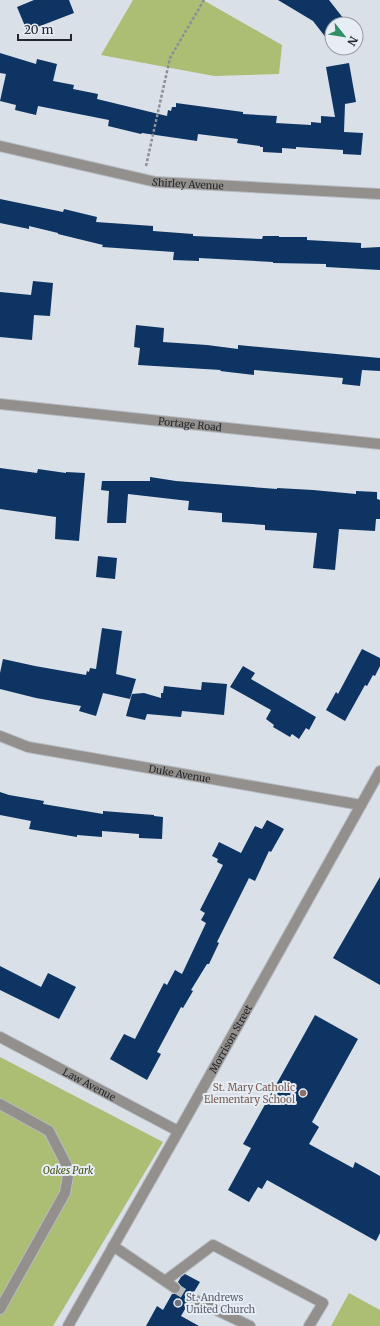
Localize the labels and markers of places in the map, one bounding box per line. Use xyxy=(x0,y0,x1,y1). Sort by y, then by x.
place label: St. Mary Catholic Elementary School xyxy=(204,1081,295,1106)
marker: St. Mary Catholic Elementary School xyxy=(298,1088,308,1098)
place label: St. Andrews United Church xyxy=(186,1291,256,1316)
marker: St. Andrews United Church xyxy=(173,1298,183,1308)

